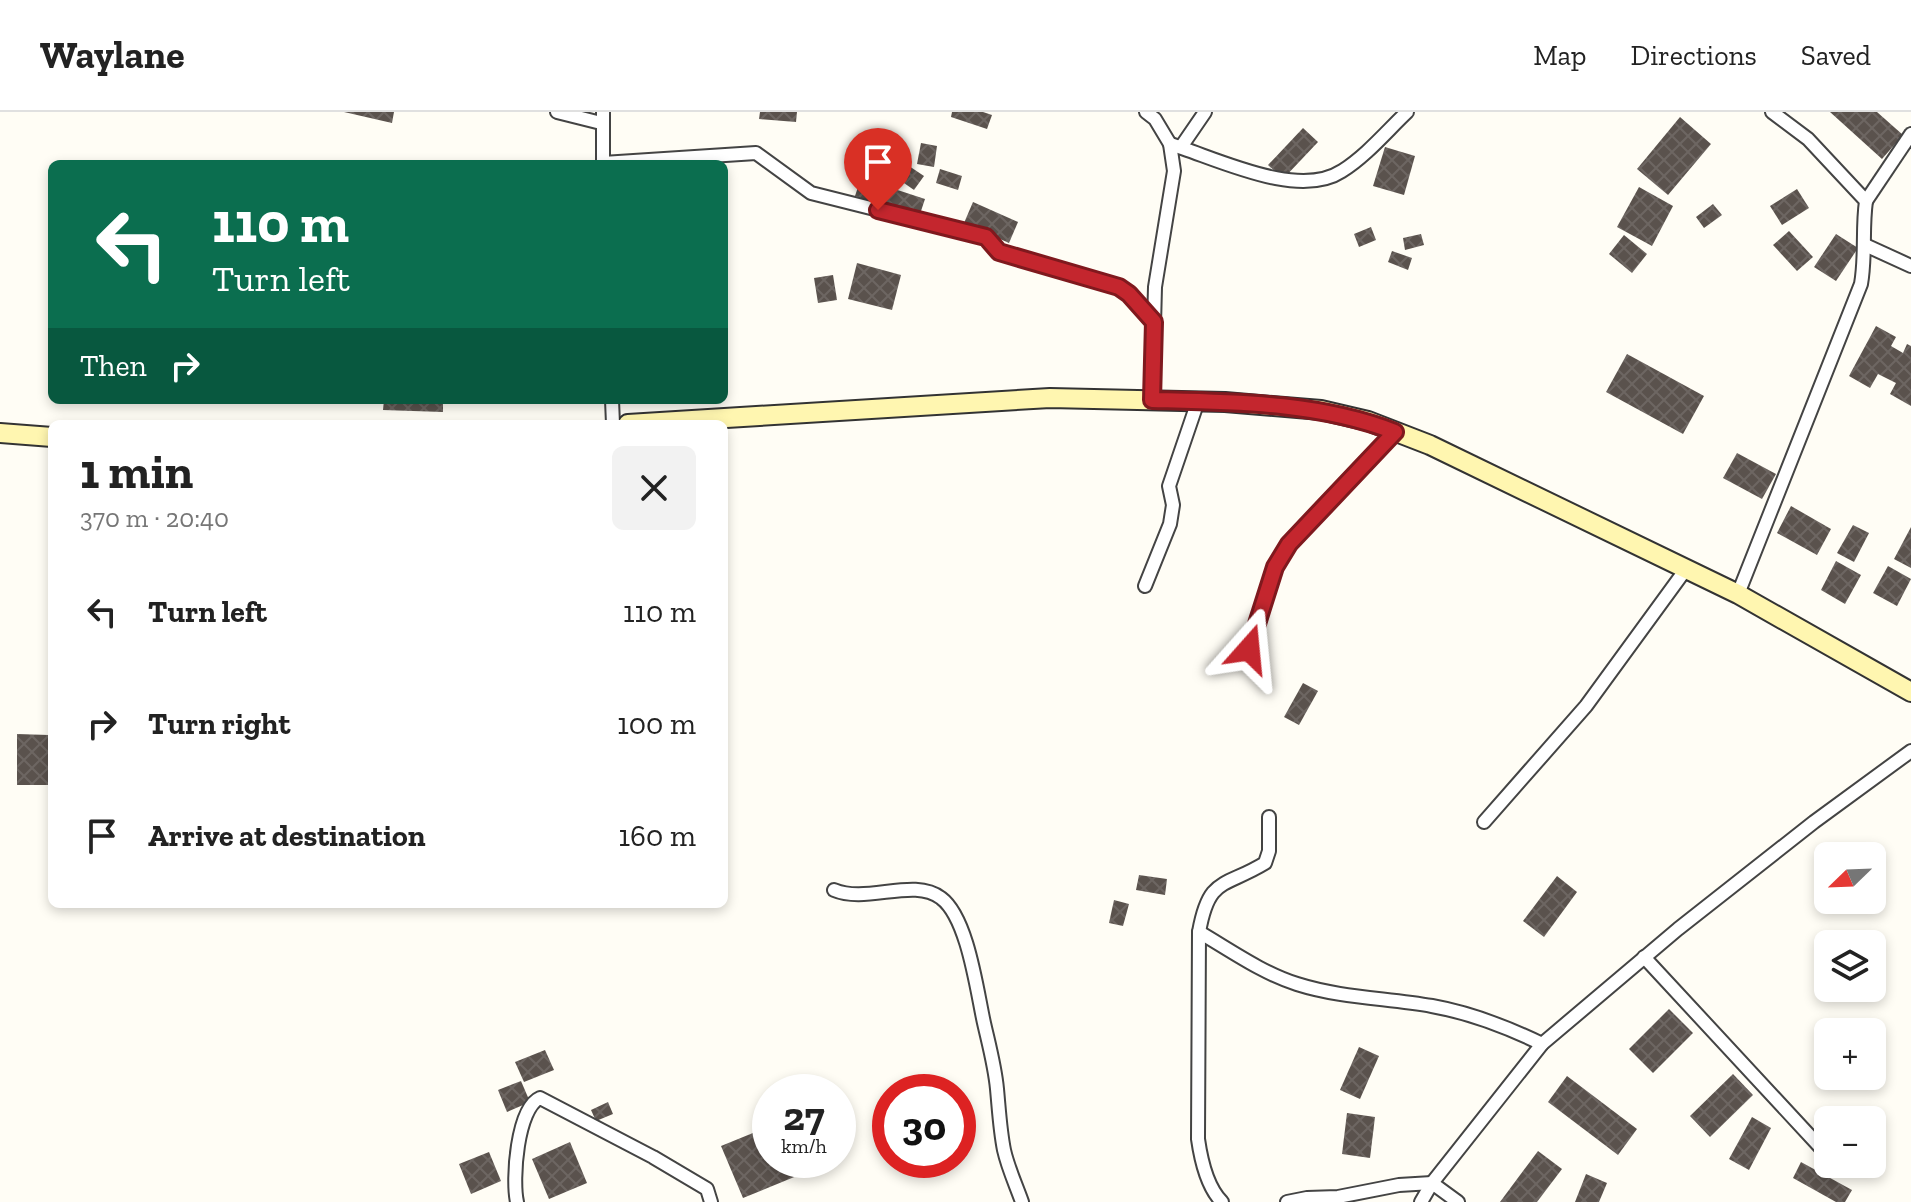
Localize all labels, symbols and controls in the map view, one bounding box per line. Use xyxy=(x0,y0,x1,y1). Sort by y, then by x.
text: Waylane xyxy=(40,32,185,78)
text: Map xyxy=(1533,39,1586,72)
text: Directions xyxy=(1630,39,1757,72)
text: Saved xyxy=(1801,39,1871,72)
pin xyxy=(844,128,912,210)
icon: arrive xyxy=(856,140,900,184)
text: 110 m xyxy=(212,189,349,256)
icon: left xyxy=(80,192,184,296)
text: Turn left xyxy=(212,257,350,300)
icon: right xyxy=(163,344,207,388)
text: Then xyxy=(80,348,147,384)
text: 1 min xyxy=(80,443,193,500)
button: close xyxy=(612,446,696,530)
text: 370 m · 20:40 xyxy=(80,502,229,534)
icon: left xyxy=(80,590,124,634)
text: Turn left xyxy=(148,594,267,630)
text: 110 m xyxy=(623,594,696,630)
position arrow xyxy=(1207,607,1291,691)
icon: right xyxy=(80,702,124,746)
text: Turn right xyxy=(148,706,290,742)
text: 100 m xyxy=(617,706,696,742)
icon: arrive xyxy=(80,814,124,858)
text: Arrive at destination xyxy=(148,818,425,854)
text: 160 m xyxy=(619,818,696,854)
north arrow xyxy=(1814,842,1886,914)
map controls xyxy=(1814,842,1886,1178)
button: layers xyxy=(1814,930,1886,1002)
button: + xyxy=(1814,1018,1886,1090)
speed limit sign: 30 xyxy=(872,1074,976,1178)
text: 27 xyxy=(783,1092,825,1140)
button: − xyxy=(1814,1106,1886,1178)
text: km/h xyxy=(781,1134,827,1158)

